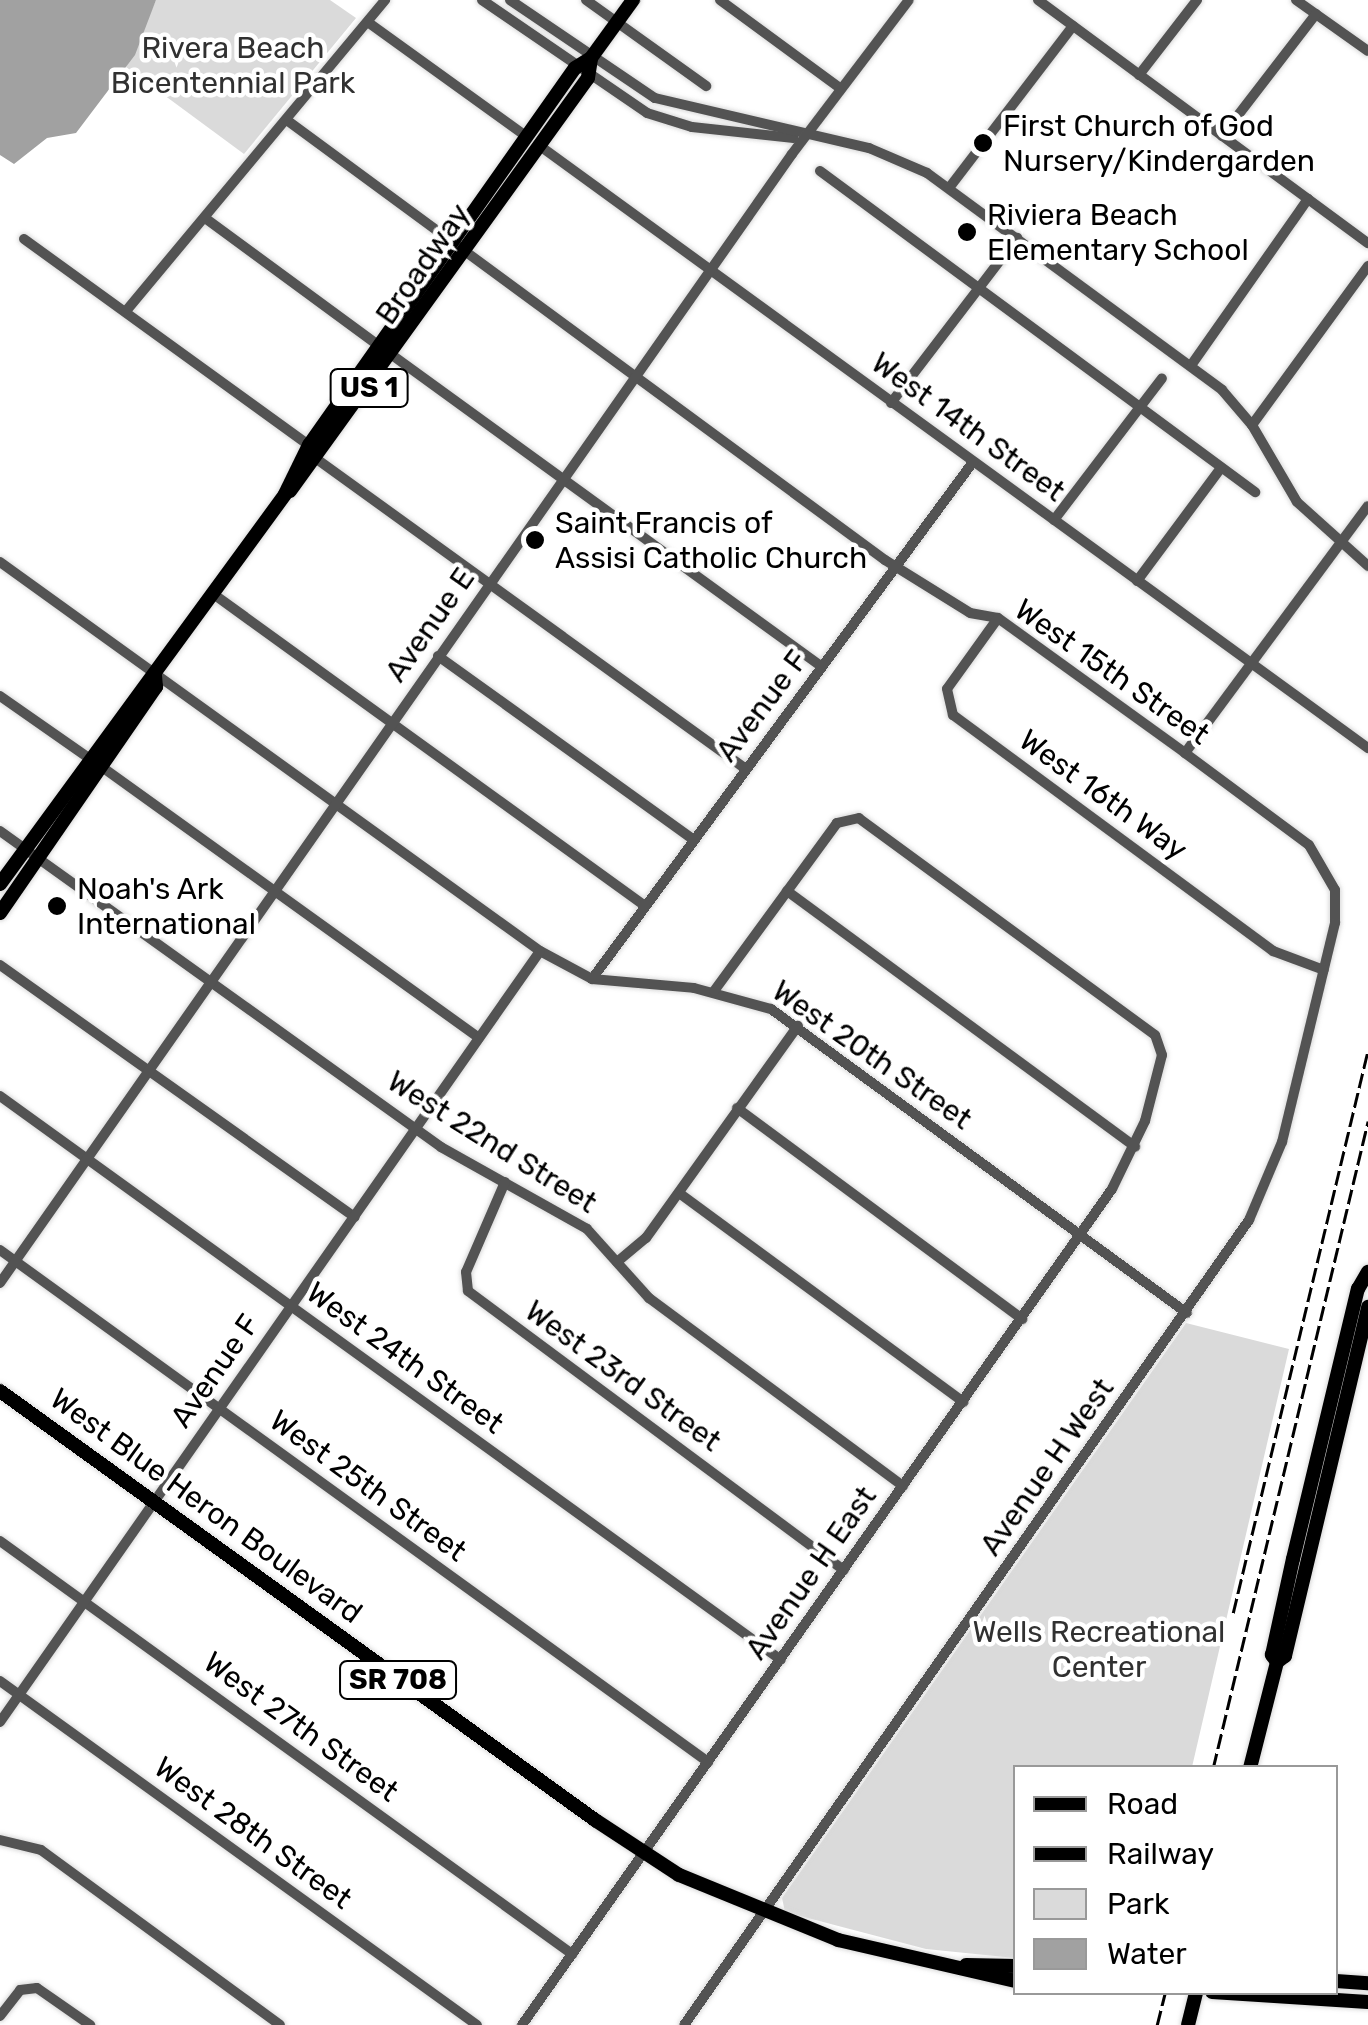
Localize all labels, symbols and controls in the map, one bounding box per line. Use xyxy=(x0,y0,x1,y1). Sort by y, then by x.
park label: Rivera Beach Bicentennial Park xyxy=(111,30,355,100)
place label: First Church of God Nursery/Kindergarden xyxy=(1003,108,1315,178)
marker: First Church of God Nursery/Kindergarden xyxy=(972,132,994,154)
street label: Broadway xyxy=(368,197,478,331)
place label: Riviera Beach Elementary School xyxy=(987,197,1250,268)
marker: Riviera Beach Elementary School xyxy=(956,221,978,243)
street label: West 14th Street xyxy=(864,345,1072,509)
road number: US 1 xyxy=(329,365,409,411)
place label: Saint Francis of Assisi Catholic Church xyxy=(555,505,867,576)
marker: Saint Francis of Assisi Catholic Church xyxy=(524,529,546,551)
street label: Avenue E xyxy=(378,561,482,689)
street label: West 15th Street xyxy=(1008,591,1216,753)
street label: Avenue F xyxy=(709,643,815,769)
street label: West 16th Way xyxy=(1012,722,1194,868)
place label: Noah's Ark International xyxy=(77,871,256,942)
marker: Noah's Ark International xyxy=(46,895,68,917)
street label: West 20th Street xyxy=(765,973,979,1137)
street label: West 22nd Street xyxy=(381,1063,603,1221)
street label: West 24th Street xyxy=(300,1274,510,1442)
street label: West 23rd Street xyxy=(518,1293,728,1459)
street label: Avenue F xyxy=(163,1307,267,1435)
street label: Avenue H West xyxy=(972,1371,1122,1563)
street label: West Blue Heron Boulevard xyxy=(43,1381,369,1631)
street label: West 25th Street xyxy=(263,1403,473,1569)
street label: Avenue H East xyxy=(738,1480,884,1666)
park label: Wells Recreational Center xyxy=(973,1614,1225,1684)
street label: West 27th Street xyxy=(197,1644,405,1810)
road number: SR 708 xyxy=(338,1657,458,1703)
street label: West 28th Street xyxy=(147,1749,359,1917)
legend xyxy=(1013,1765,1338,1995)
text: Road xyxy=(1107,1786,1178,1822)
text: Railway xyxy=(1107,1836,1214,1872)
text: Park xyxy=(1107,1886,1169,1922)
text: Water xyxy=(1107,1936,1187,1972)

